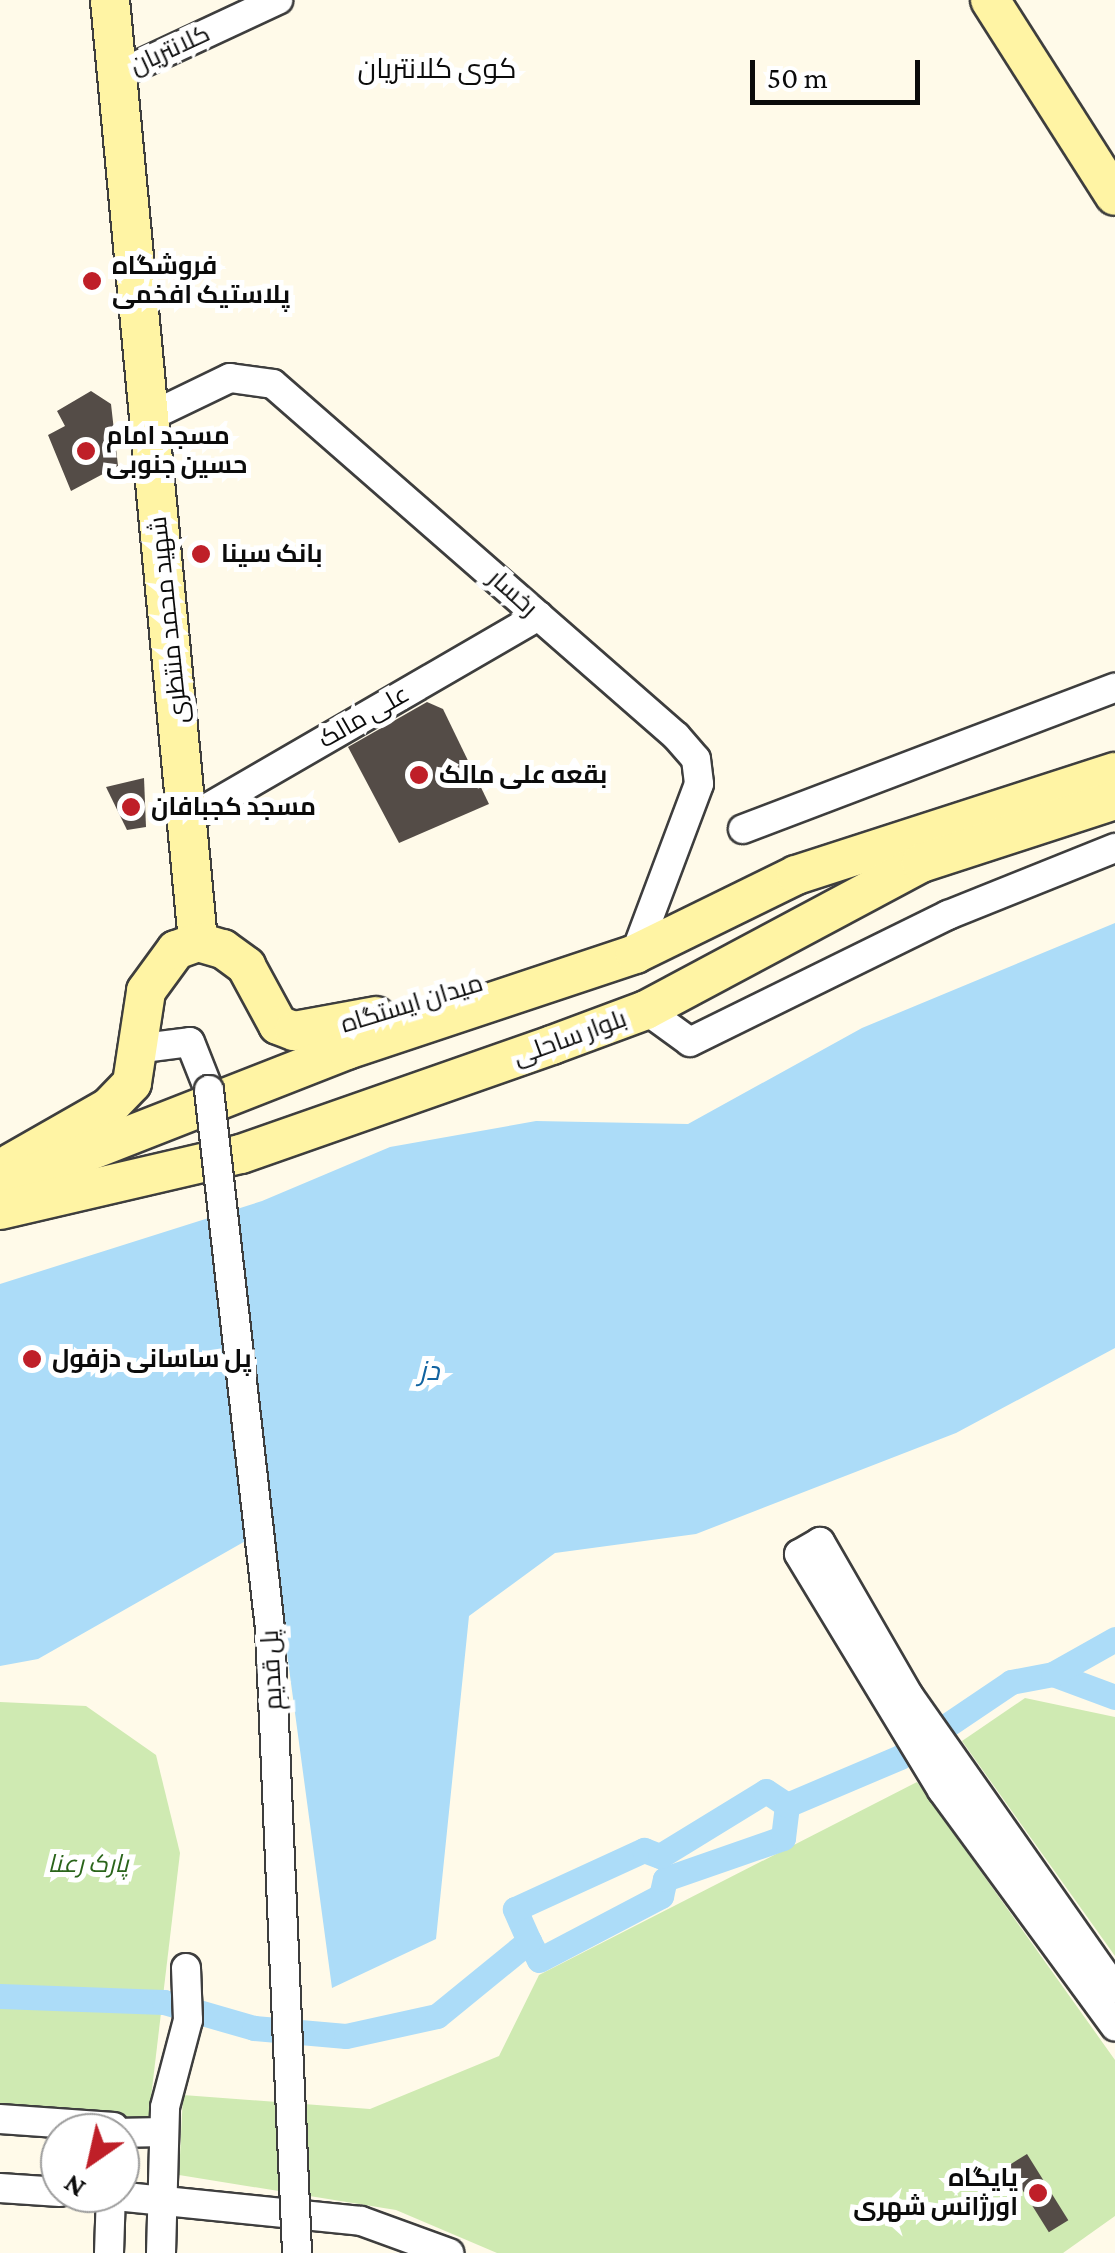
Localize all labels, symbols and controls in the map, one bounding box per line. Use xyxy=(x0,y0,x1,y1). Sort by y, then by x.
street label: کلانتریان xyxy=(125,19,215,81)
scale bar xyxy=(755,40,925,102)
district label: کوی کلانتریان xyxy=(358,52,516,86)
text: 50 m xyxy=(767,61,828,94)
place label: فروشگاه پلاستیک افخمی xyxy=(112,252,290,311)
marker: فروشگاه پلاستیک افخمی xyxy=(81,270,103,292)
place label: مسجد امام حسین جنوبی xyxy=(106,422,247,481)
marker: مسجد امام حسین جنوبی xyxy=(75,440,97,462)
street label: شهید محمد منتظری xyxy=(143,515,195,725)
place label: بانک سینا xyxy=(221,539,323,569)
marker: بانک سینا xyxy=(190,543,212,565)
street label: رخسار xyxy=(482,563,544,623)
street label: علی مالک xyxy=(313,679,415,755)
place label: بقعه علی مالک xyxy=(439,760,607,790)
marker: بقعه علی مالک xyxy=(408,764,430,786)
place label: مسجد کجبافان xyxy=(151,792,316,822)
marker: مسجد کجبافان xyxy=(120,796,142,818)
street label: میدان ایستگاه xyxy=(337,968,487,1040)
street label: بلوار ساحلی xyxy=(509,1004,631,1072)
place label: پل ساسانی دزفول xyxy=(52,1344,252,1374)
marker: پل ساسانی دزفول xyxy=(21,1348,43,1370)
water label: دز xyxy=(419,1354,439,1388)
street label: پل قدیم xyxy=(255,1629,289,1711)
park label: پارک رعنا xyxy=(47,1849,129,1879)
north arrow xyxy=(40,2113,140,2213)
place label: پایگاه اورژانس شهری xyxy=(853,2164,1018,2223)
text: N xyxy=(57,2168,91,2205)
marker: پایگاه اورژانس شهری xyxy=(1027,2182,1049,2204)

